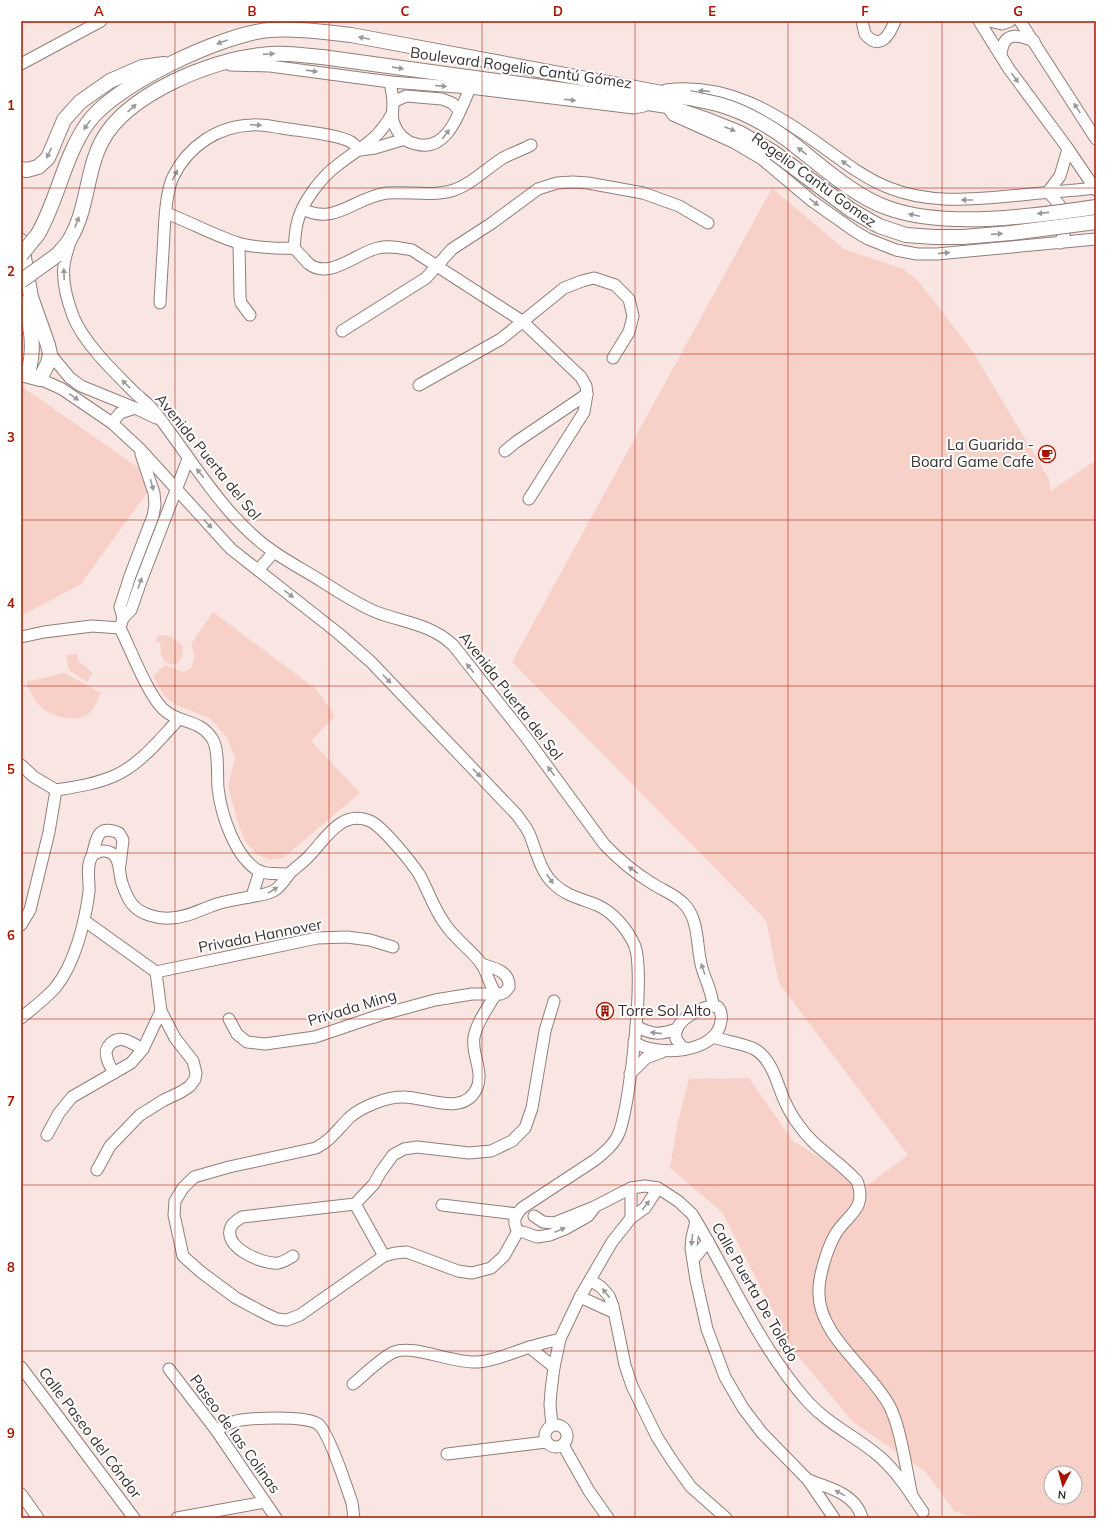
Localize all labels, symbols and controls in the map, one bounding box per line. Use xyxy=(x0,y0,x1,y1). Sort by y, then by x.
text: A xyxy=(94,3,104,19)
text: B xyxy=(248,3,257,19)
text: C xyxy=(401,3,410,19)
text: D xyxy=(553,3,563,19)
text: E xyxy=(708,3,716,19)
text: F xyxy=(861,3,869,19)
text: G xyxy=(1013,3,1023,19)
one-way arrow xyxy=(358,34,370,40)
one-way arrow xyxy=(216,39,228,45)
street label: Boulevard Rogelio Cantú Gómez xyxy=(409,43,633,93)
one-way arrow xyxy=(263,51,275,58)
one-way arrow xyxy=(392,65,404,71)
one-way arrow xyxy=(306,68,318,74)
one-way arrow xyxy=(1011,72,1019,83)
one-way arrow xyxy=(435,82,447,89)
one-way arrow xyxy=(698,87,710,94)
text: 1 xyxy=(7,97,15,113)
one-way arrow xyxy=(564,97,576,103)
one-way arrow xyxy=(1073,103,1081,113)
one-way arrow xyxy=(127,104,136,113)
one-way arrow xyxy=(83,119,90,130)
one-way arrow xyxy=(250,122,263,129)
one-way arrow xyxy=(724,126,735,132)
one-way arrow xyxy=(442,128,450,139)
street label: Rogelio Cantu Gomez xyxy=(748,128,881,231)
one-way arrow xyxy=(797,147,808,156)
one-way arrow xyxy=(46,148,52,159)
one-way arrow xyxy=(840,159,851,168)
one-way arrow xyxy=(171,169,178,181)
one-way arrow xyxy=(961,196,973,203)
one-way arrow xyxy=(808,198,819,206)
one-way arrow xyxy=(1037,210,1049,217)
one-way arrow xyxy=(908,212,920,218)
one-way arrow xyxy=(75,216,81,228)
one-way arrow xyxy=(991,231,1003,238)
one-way arrow xyxy=(938,250,950,257)
text: 2 xyxy=(7,263,15,279)
one-way arrow xyxy=(61,267,67,280)
one-way arrow xyxy=(121,379,131,389)
street label: Avenida Puerta del Sol xyxy=(151,389,265,524)
one-way arrow xyxy=(69,393,79,401)
text: 3 xyxy=(7,429,15,445)
place label: La Guarida - Board Game Cafe xyxy=(911,435,1034,471)
cafe icon: La Guarida - Board Game Cafe xyxy=(1037,444,1057,464)
one-way arrow xyxy=(195,467,204,478)
one-way arrow xyxy=(149,479,155,491)
one-way arrow xyxy=(203,519,213,529)
one-way arrow xyxy=(137,577,143,589)
one-way arrow xyxy=(283,590,294,599)
text: 4 xyxy=(7,595,15,611)
street label: Avenida Puerta del Sol xyxy=(455,628,567,764)
one-way arrow xyxy=(466,663,475,674)
one-way arrow xyxy=(382,674,392,684)
text: 5 xyxy=(7,761,15,777)
one-way arrow xyxy=(546,765,555,776)
one-way arrow xyxy=(472,768,482,778)
one-way arrow xyxy=(628,866,638,874)
one-way arrow xyxy=(546,874,554,884)
one-way arrow xyxy=(267,886,279,893)
street label: Privada Hannover xyxy=(197,914,324,957)
text: 6 xyxy=(7,927,15,943)
one-way arrow xyxy=(699,962,705,974)
street label: Privada Ming xyxy=(305,985,398,1030)
building icon: Torre Sol Alto xyxy=(595,1001,615,1021)
place label: Torre Sol Alto xyxy=(618,1001,711,1020)
one-way arrow xyxy=(650,1029,662,1036)
text: 7 xyxy=(7,1093,15,1109)
one-way arrow xyxy=(642,1199,650,1210)
street label: Calle Puerta De Toledo xyxy=(708,1219,803,1365)
one-way arrow xyxy=(555,1227,567,1233)
one-way arrow xyxy=(689,1234,695,1246)
text: 8 xyxy=(7,1259,15,1275)
one-way arrow xyxy=(602,1288,610,1299)
street label: Calle Paseo del Cóndor xyxy=(35,1363,146,1503)
street label: Paseo de las Colinas xyxy=(186,1371,285,1497)
text: 9 xyxy=(7,1425,15,1441)
north arrow xyxy=(1043,1465,1083,1505)
text: N xyxy=(1057,1488,1067,1502)
one-way arrow xyxy=(834,1489,846,1496)

